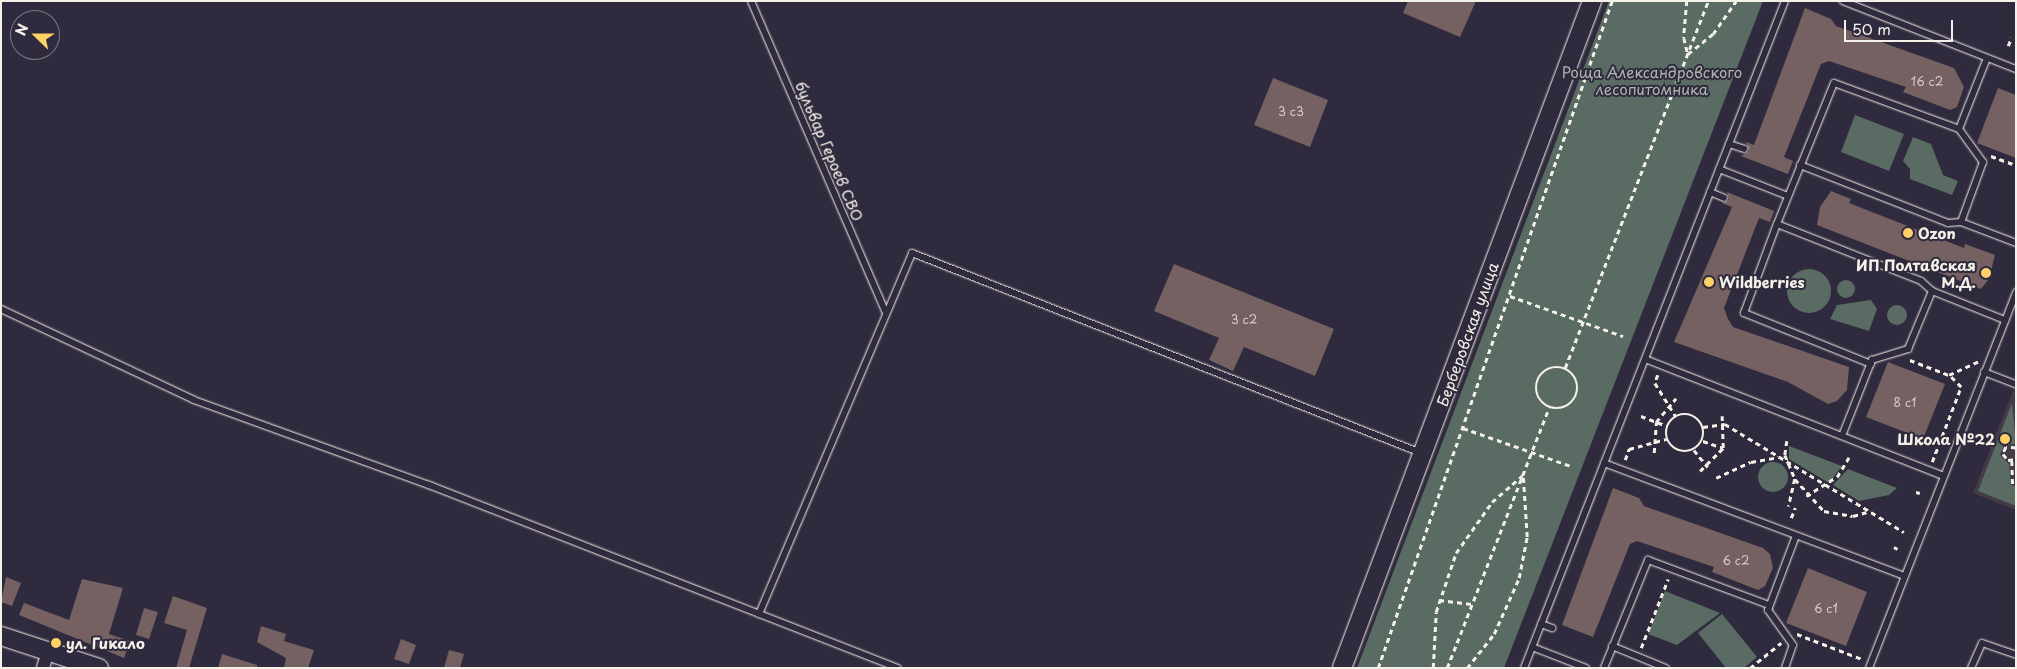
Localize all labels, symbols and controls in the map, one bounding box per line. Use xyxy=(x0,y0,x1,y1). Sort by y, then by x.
north arrow xyxy=(10,10,60,60)
scale bar xyxy=(1847,10,1956,42)
text: 50 m xyxy=(1852,17,1891,40)
text: N xyxy=(10,20,33,39)
park label: Роща Александровского лесопитомника xyxy=(1562,62,1742,97)
house number: 16 с2 xyxy=(1911,75,1943,89)
street label: бульвар Героев СВО xyxy=(792,78,868,224)
house number: 3 с3 xyxy=(1278,105,1304,119)
place label: Ozon xyxy=(1918,224,1956,242)
marker: Ozon xyxy=(1902,227,1914,239)
place label: ИП Полтавская М.Д. xyxy=(1855,255,1976,290)
street label: Берберовская улица xyxy=(1432,259,1502,409)
marker: ИП Полтавская М.Д. xyxy=(1980,267,1992,279)
place label: Wildberries xyxy=(1719,273,1805,291)
marker: Wildberries xyxy=(1703,276,1715,288)
house number: 3 с2 xyxy=(1231,313,1257,327)
house number: 8 с1 xyxy=(1893,396,1917,410)
place label: Школа №22 xyxy=(1897,430,1995,448)
marker: Школа №22 xyxy=(1999,433,2011,445)
house number: 6 с2 xyxy=(1723,554,1749,568)
house number: 6 с1 xyxy=(1814,602,1838,616)
place label: ул. Гикало xyxy=(66,634,145,652)
marker: ул. Гикало xyxy=(50,637,62,649)

